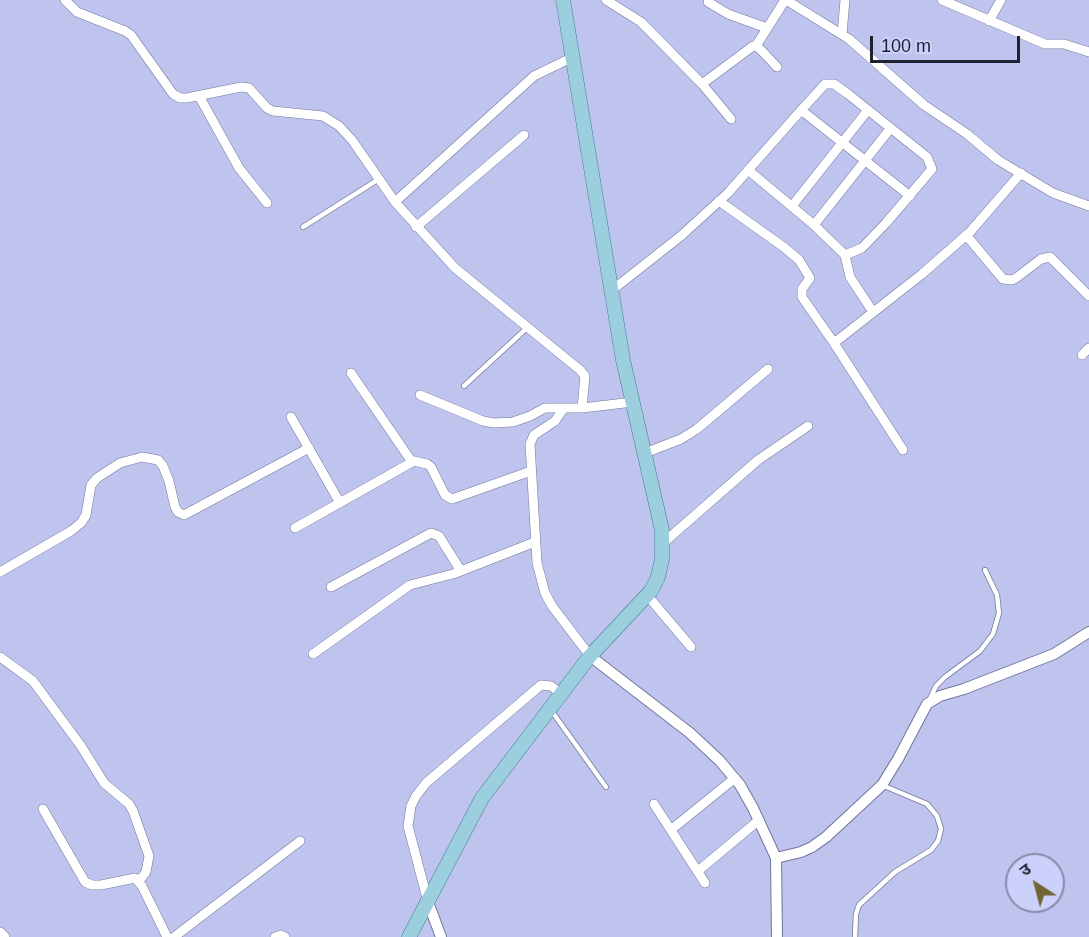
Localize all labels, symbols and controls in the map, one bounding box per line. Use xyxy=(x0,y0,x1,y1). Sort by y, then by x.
scale bar xyxy=(873,24,1023,62)
text: 100 m xyxy=(881,36,931,56)
north arrow xyxy=(1005,853,1065,913)
text: उ xyxy=(1017,860,1034,879)

